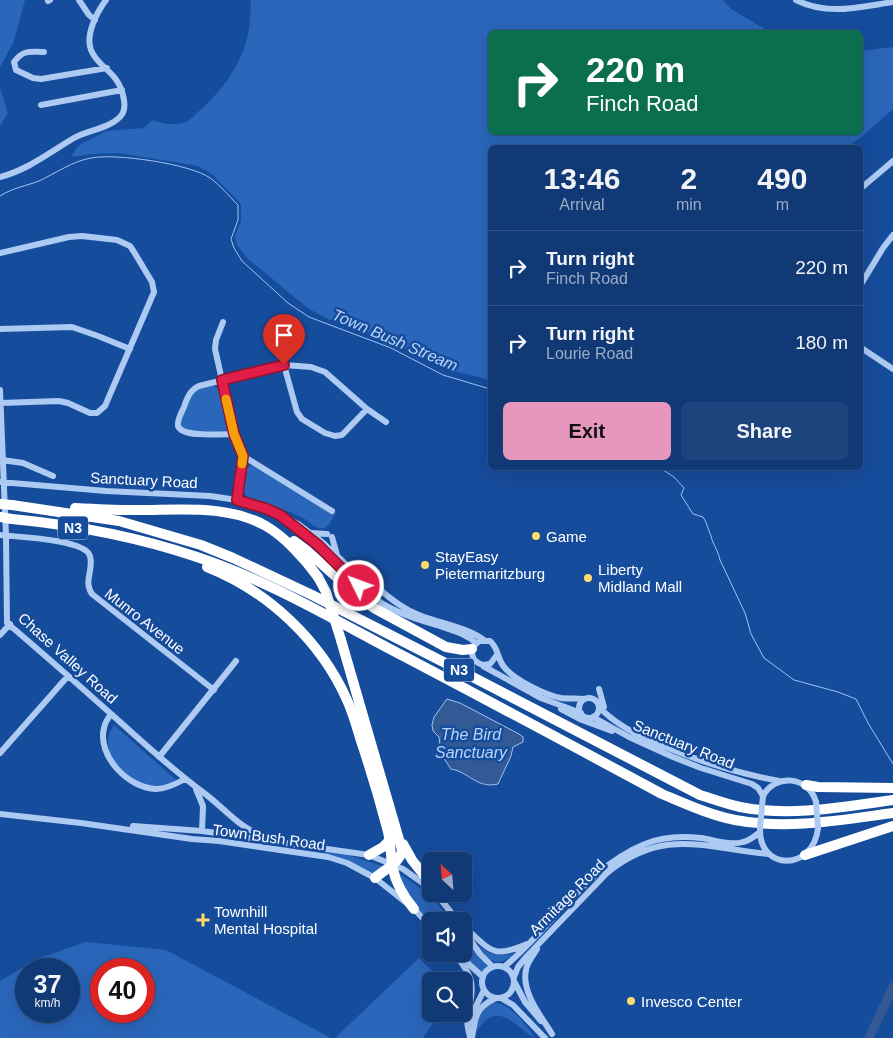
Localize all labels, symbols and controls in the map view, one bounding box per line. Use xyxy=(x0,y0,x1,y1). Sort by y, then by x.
icon: right xyxy=(503,50,568,115)
text: 220 m xyxy=(586,50,685,89)
text: Finch Road xyxy=(586,91,699,116)
text: 13:46 xyxy=(544,162,620,195)
text: 2 xyxy=(680,162,697,195)
text: 490 xyxy=(757,162,807,195)
text: Arrival xyxy=(559,196,605,213)
text: min xyxy=(676,196,702,213)
text: m xyxy=(776,196,789,213)
text: Turn right xyxy=(546,248,634,269)
icon: right xyxy=(503,254,531,282)
text: 220 m xyxy=(795,257,848,278)
text: Finch Road xyxy=(546,270,628,287)
water label: Town Bush Stream xyxy=(330,306,460,374)
pin xyxy=(263,314,305,365)
icon: arrive xyxy=(270,321,298,349)
text: Turn right xyxy=(546,323,634,344)
icon: right xyxy=(503,329,531,357)
text: 180 m xyxy=(795,332,848,353)
text: Lourie Road xyxy=(546,345,633,362)
button: Exit xyxy=(503,402,671,460)
button: Share xyxy=(681,402,848,460)
street label: Sanctuary Road xyxy=(90,469,198,491)
road number: N3 xyxy=(58,516,88,540)
place label: Game xyxy=(546,528,587,545)
marker: Game xyxy=(530,530,542,542)
place label: StayEasy Pietermaritzburg xyxy=(435,548,545,582)
position arrow xyxy=(332,559,384,611)
marker: StayEasy Pietermaritzburg xyxy=(419,559,431,571)
place label: Liberty Midland Mall xyxy=(598,561,682,595)
marker: Liberty Midland Mall xyxy=(582,572,594,584)
street label: Munro Avenue xyxy=(102,585,188,657)
street label: Chase Valley Road xyxy=(15,609,121,707)
road number: N3 xyxy=(444,658,474,682)
street label: Sanctuary Road xyxy=(631,716,737,772)
water label: The Bird Sanctuary xyxy=(435,726,508,761)
street label: Town Bush Road xyxy=(212,821,326,853)
north arrow xyxy=(422,852,472,902)
map controls xyxy=(422,852,472,1022)
street label: Armitage Road xyxy=(526,856,608,938)
place label: Townhill Mental Hospital xyxy=(214,903,317,937)
button: sound xyxy=(422,912,472,962)
marker: Townhill Mental Hospital xyxy=(196,913,210,927)
speed limit sign: 40 xyxy=(90,958,155,1023)
text: 37 xyxy=(34,970,61,998)
button: search xyxy=(422,972,472,1022)
place label: Invesco Center xyxy=(641,993,742,1010)
marker: Invesco Center xyxy=(625,995,637,1007)
text: km/h xyxy=(34,996,61,1010)

